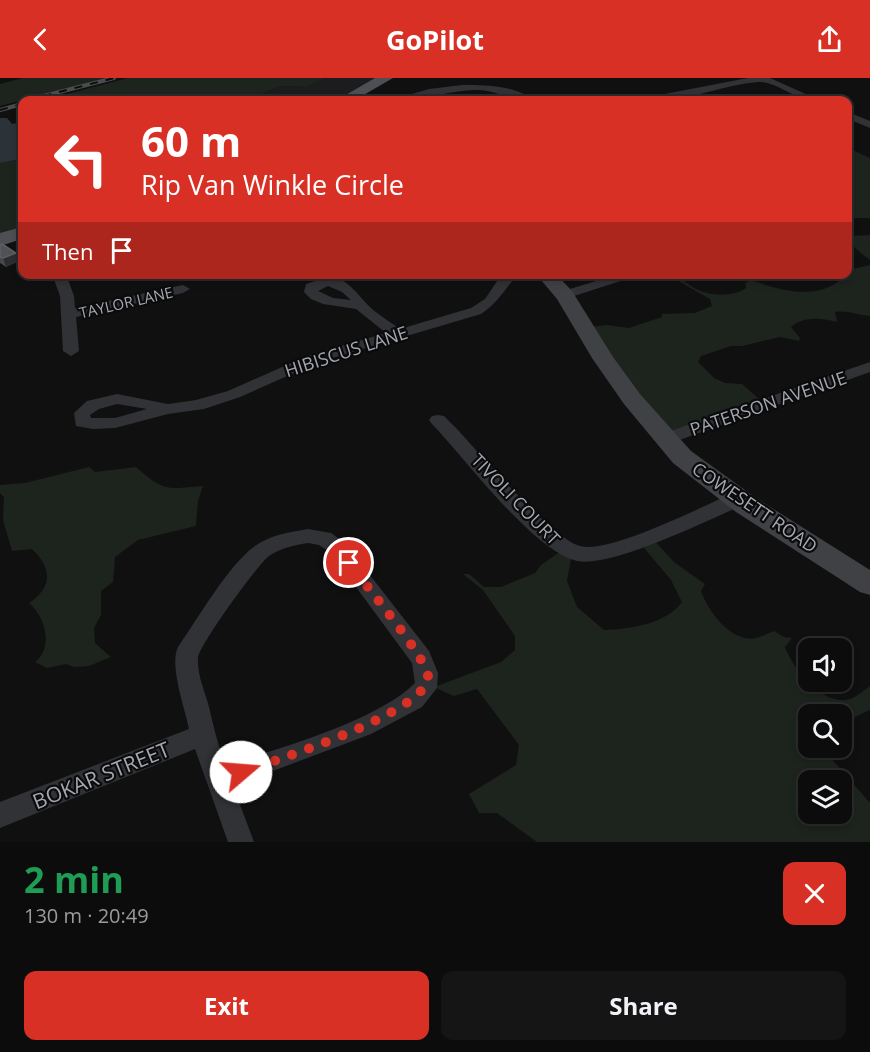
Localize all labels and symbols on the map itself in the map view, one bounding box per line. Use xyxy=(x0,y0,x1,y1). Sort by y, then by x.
street label: TAYLOR LANE xyxy=(77,281,175,323)
street label: HIBISCUS LANE xyxy=(281,320,411,382)
street label: PATERSON AVENUE xyxy=(686,365,850,441)
street label: TIVOLI COURT xyxy=(466,448,566,550)
street label: COWESETT ROAD xyxy=(688,456,822,558)
pin xyxy=(323,537,374,588)
street label: BOKAR STREET xyxy=(28,735,174,815)
position arrow xyxy=(209,740,273,804)

